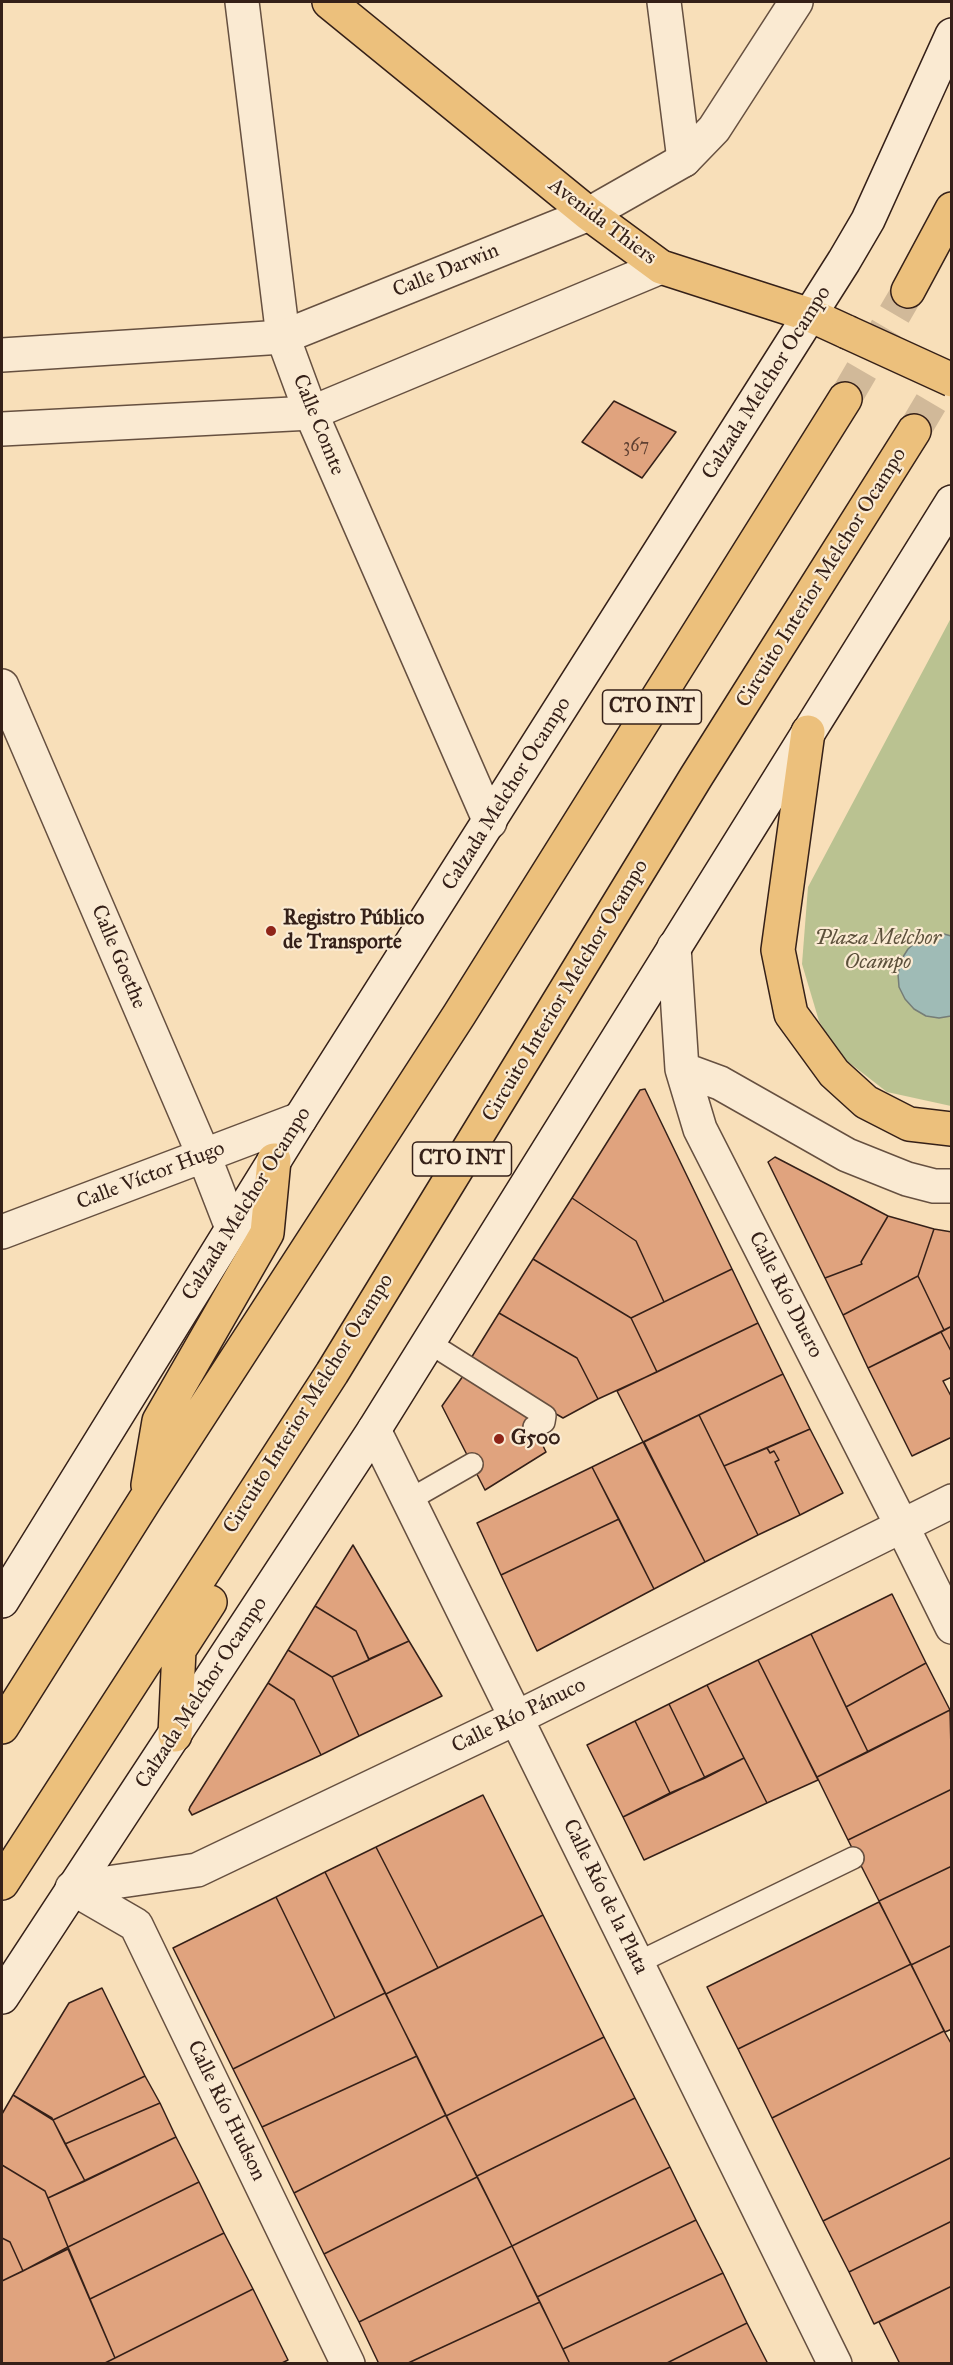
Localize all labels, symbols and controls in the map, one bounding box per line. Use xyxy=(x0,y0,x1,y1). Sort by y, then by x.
street label: Avenida Thiers xyxy=(543,173,661,271)
street label: Calle Darwin xyxy=(389,238,503,304)
street label: Calzada Melchor Ocampo xyxy=(697,282,837,484)
street label: Calle Comte xyxy=(286,371,350,479)
house number: 367 xyxy=(623,436,649,458)
street label: Circuito Interior Melchor Ocampo xyxy=(731,444,913,712)
road number: CTO INT xyxy=(602,690,702,724)
street label: Calzada Melchor Ocampo xyxy=(437,693,577,895)
street label: Circuito Interior Melchor Ocampo xyxy=(478,855,654,1127)
street label: Calle Goethe xyxy=(85,901,151,1013)
place label: Registro Público de Transporte xyxy=(283,906,424,956)
marker: Registro Público de Transporte xyxy=(264,924,278,938)
park label: Plaza Melchor Ocampo xyxy=(815,926,941,976)
street label: Calzada Melchor Ocampo xyxy=(177,1103,317,1305)
street label: Calle Víctor Hugo xyxy=(73,1136,229,1216)
road number: CTO INT xyxy=(412,1142,512,1176)
street label: Calle Río Duero xyxy=(742,1228,828,1362)
street label: Circuito Interior Melchor Ocampo xyxy=(218,1270,400,1538)
place label: G500 xyxy=(511,1426,561,1452)
marker: G500 xyxy=(492,1432,506,1446)
street label: Calzada Melchor Ocampo xyxy=(131,1592,273,1794)
street label: Calle Río Pánuco xyxy=(448,1673,590,1759)
street label: Calle Río de la Plata xyxy=(557,1815,653,1979)
street label: Calle Río Hudson xyxy=(181,2037,271,2185)

